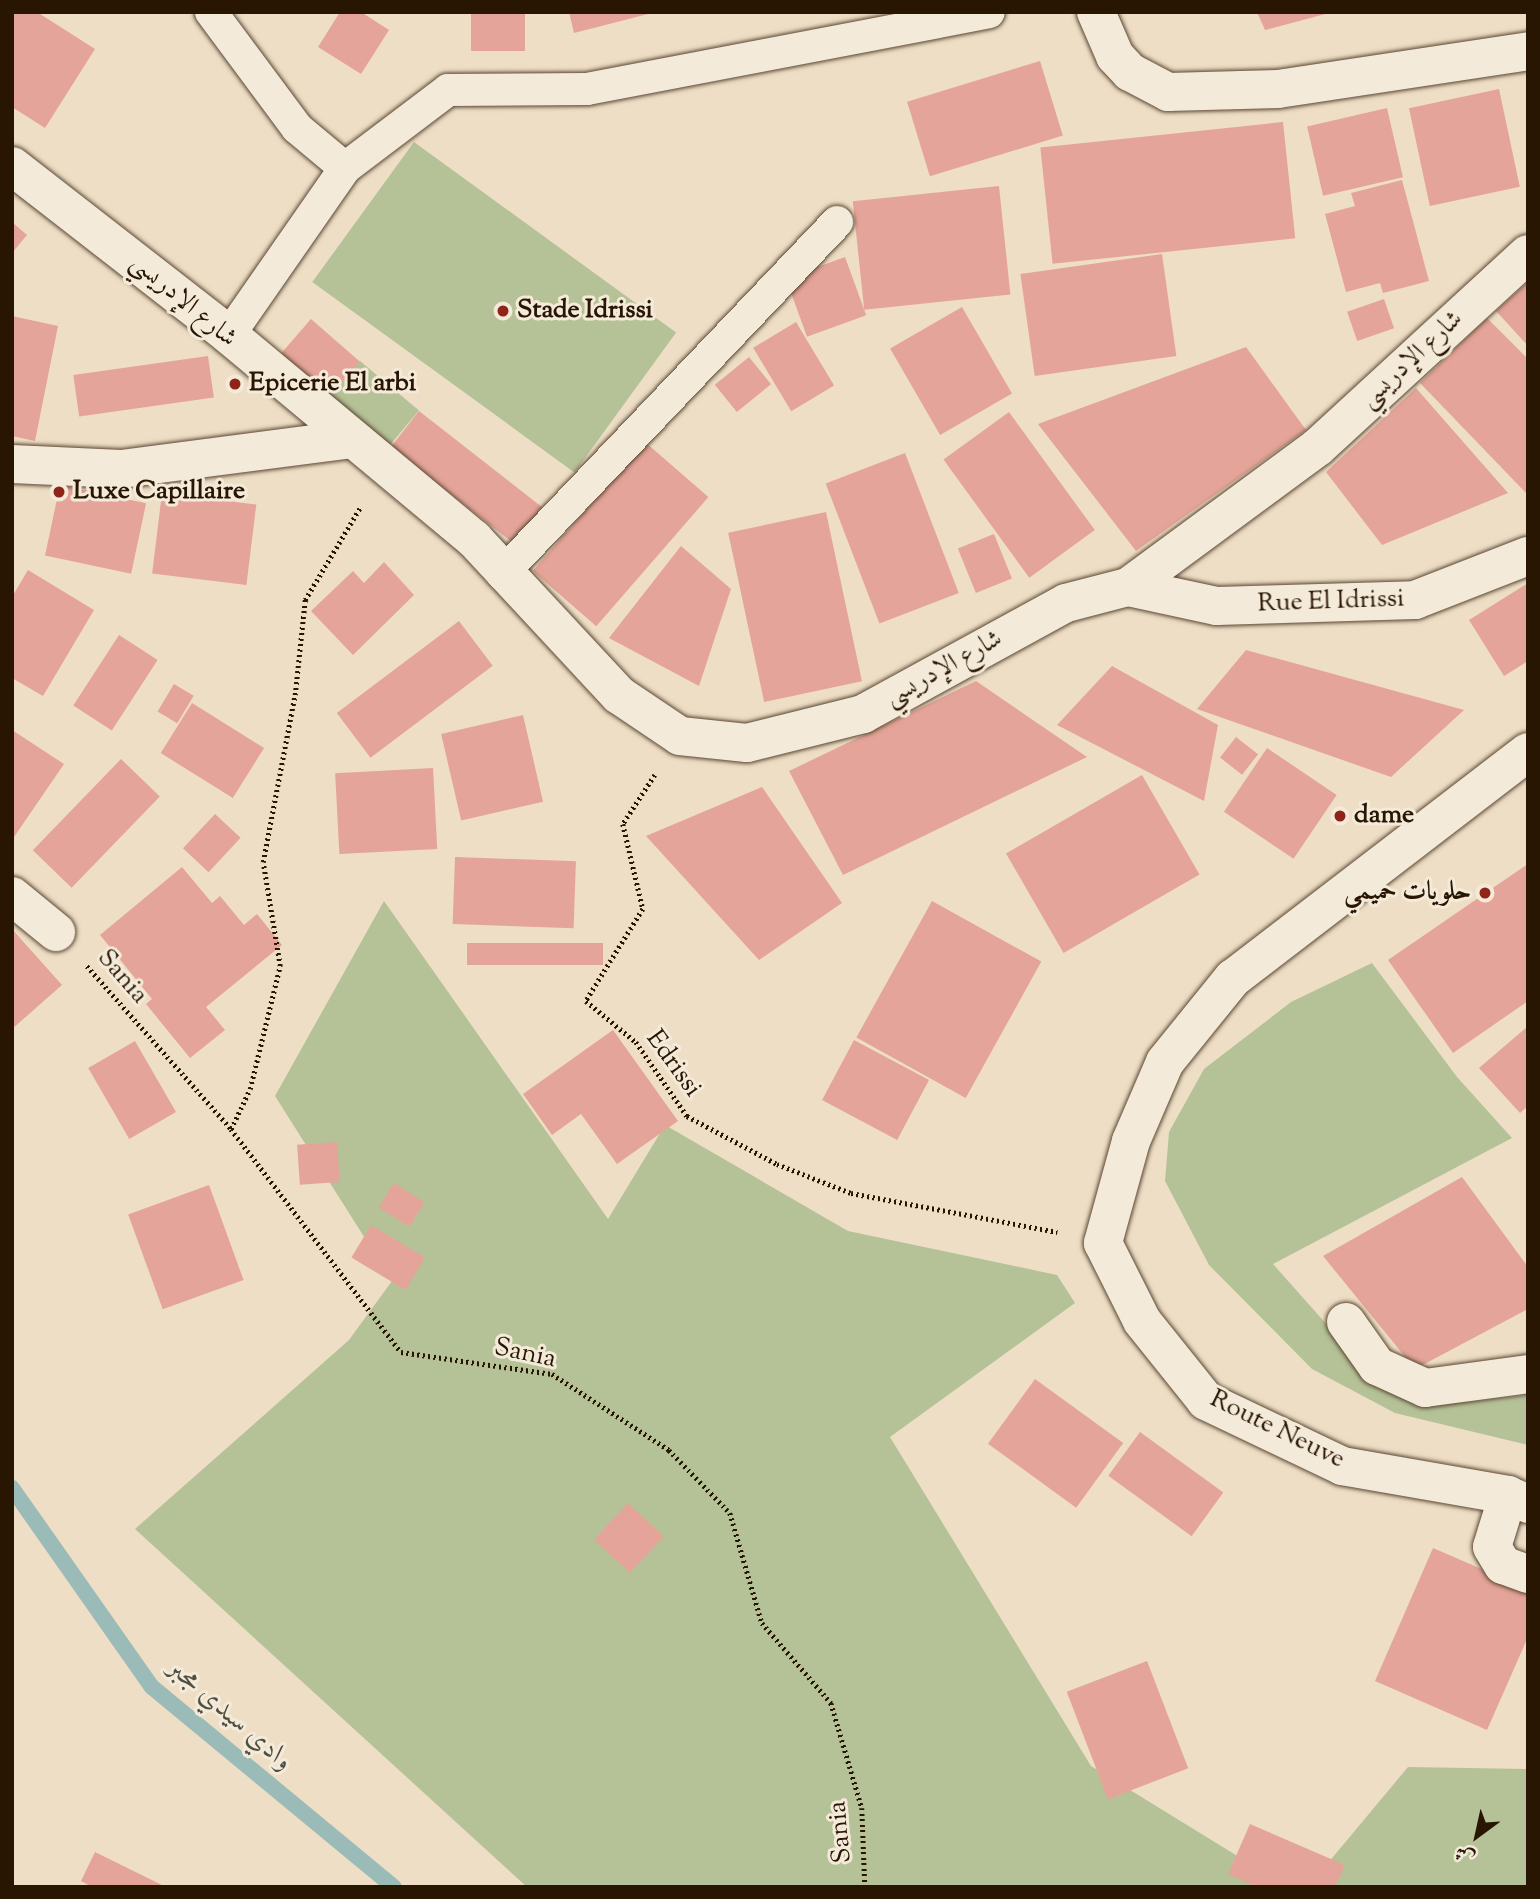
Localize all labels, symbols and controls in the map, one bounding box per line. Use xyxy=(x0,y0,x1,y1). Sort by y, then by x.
street label: شارع الإدريسي xyxy=(123,247,243,355)
place label: Stade Idrissi xyxy=(517,295,653,327)
marker: Stade Idrissi xyxy=(495,303,511,319)
street label: شارع الإدريسي xyxy=(1354,304,1470,416)
place label: Epicerie El arbi xyxy=(249,368,416,400)
marker: Epicerie El arbi xyxy=(227,376,243,392)
place label: Luxe Capillaire xyxy=(73,476,245,508)
marker: Luxe Capillaire xyxy=(51,484,67,500)
street label: Rue El Idrissi xyxy=(1257,584,1405,620)
street label: شارع الإدريسي xyxy=(880,624,1008,714)
place label: dame xyxy=(1354,800,1414,832)
marker: dame xyxy=(1332,808,1348,824)
place label: حلويات حميمي xyxy=(1344,877,1471,909)
marker: حلويات حميمي xyxy=(1477,885,1493,901)
street label: Sania xyxy=(90,943,154,1011)
street label: Edrissi xyxy=(638,1024,708,1104)
street label: Sania xyxy=(491,1332,559,1376)
street label: Route Neuve xyxy=(1205,1384,1349,1476)
water label: وادي سيدي مجبر xyxy=(160,1651,300,1779)
street label: Sania xyxy=(823,1800,859,1864)
north arrow xyxy=(1442,1801,1512,1871)
text: ش xyxy=(1450,1838,1481,1870)

